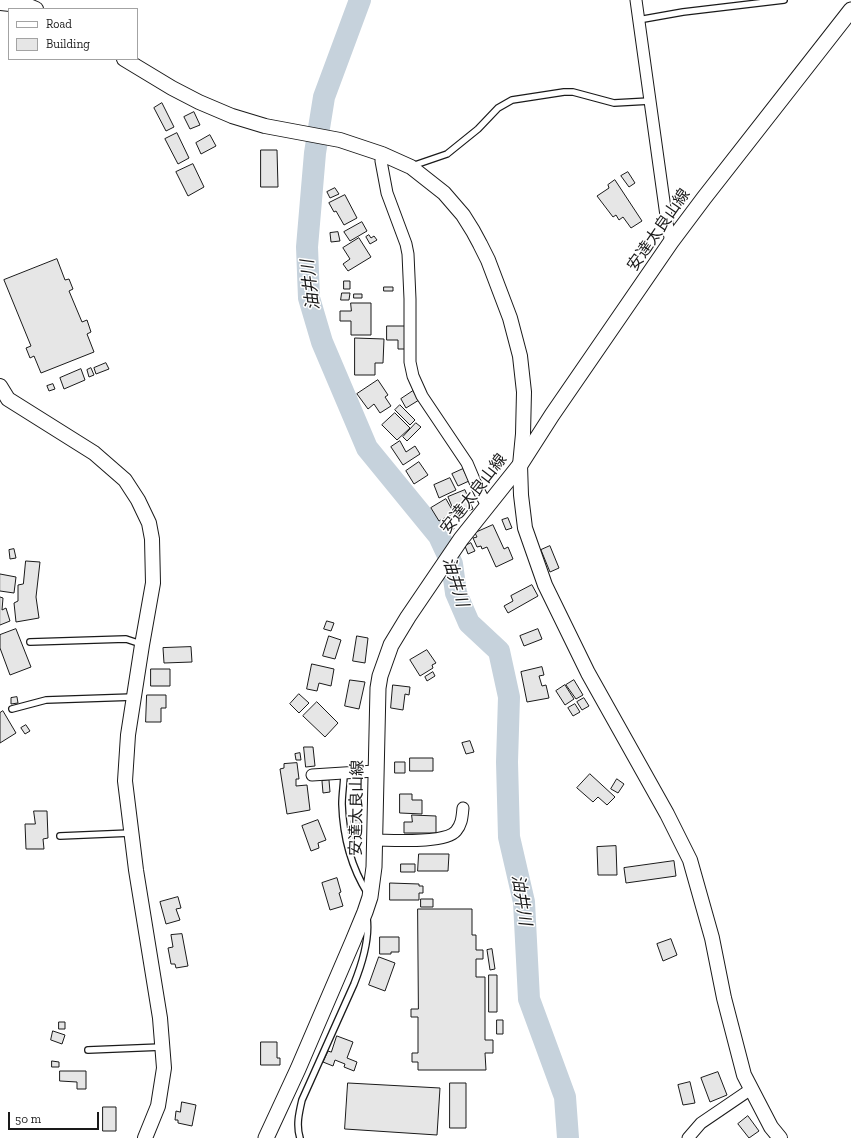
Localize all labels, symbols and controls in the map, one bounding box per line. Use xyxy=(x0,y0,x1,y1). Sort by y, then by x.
legend xyxy=(8,8,138,60)
text: Road xyxy=(46,17,72,31)
text: Building xyxy=(46,37,90,51)
street label: 安達太良山線 xyxy=(624,185,694,275)
water label: 油井川 xyxy=(298,258,324,312)
street label: 安達太良山線 xyxy=(437,450,511,538)
water label: 油井川 xyxy=(438,555,472,609)
street label: 安達太良山線 xyxy=(347,760,367,856)
water label: 油井川 xyxy=(507,873,535,927)
scale bar xyxy=(10,1104,101,1130)
text: 50 m xyxy=(15,1112,41,1126)

